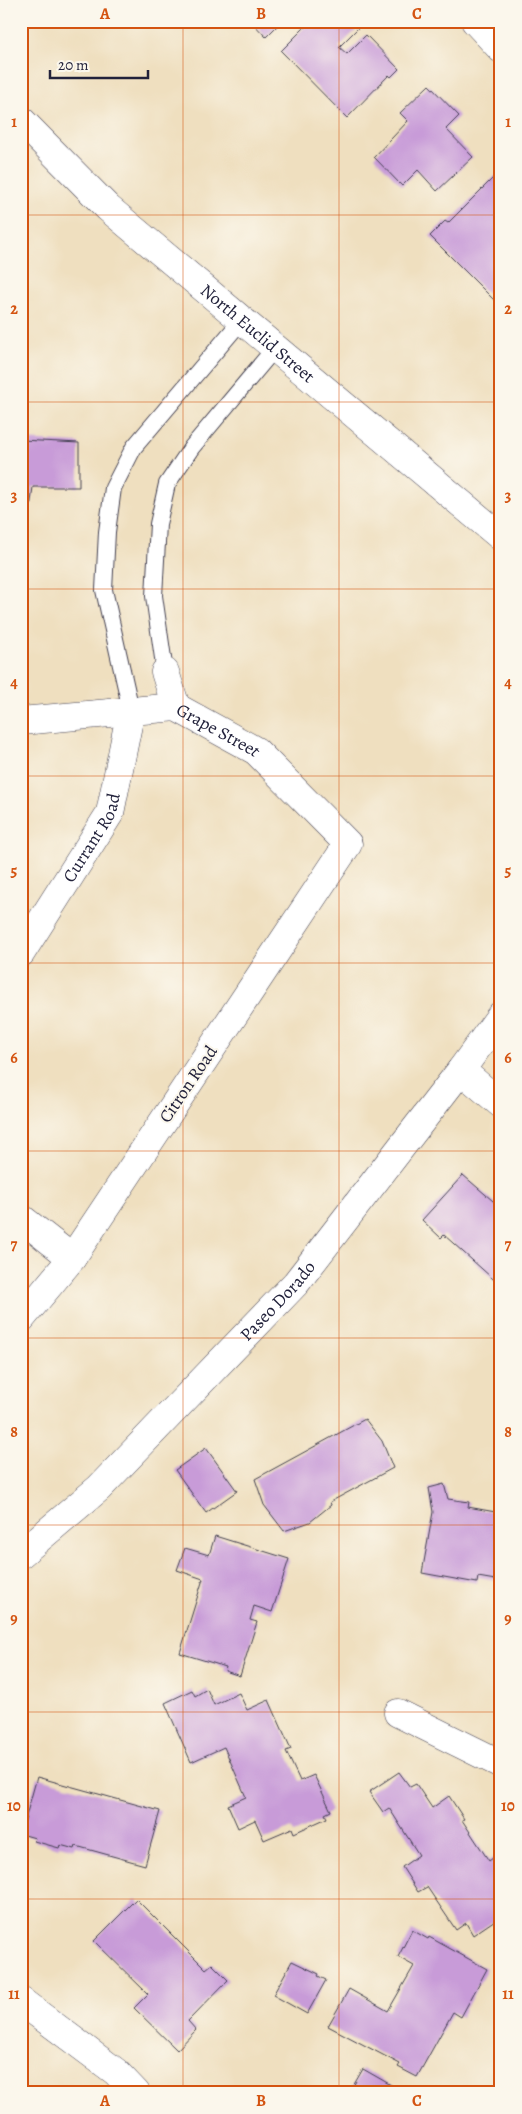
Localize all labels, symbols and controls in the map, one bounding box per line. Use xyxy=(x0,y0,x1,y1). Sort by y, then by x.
text: A xyxy=(99,3,111,25)
text: B xyxy=(256,3,266,25)
text: C xyxy=(412,3,422,25)
scale bar xyxy=(50,48,148,80)
text: 20 m xyxy=(58,55,89,75)
text: 1 xyxy=(11,111,17,133)
text: 1 xyxy=(505,111,511,133)
street label: North Euclid Street xyxy=(195,278,320,388)
text: 2 xyxy=(10,298,18,320)
text: 2 xyxy=(504,298,512,320)
text: 3 xyxy=(11,485,18,507)
text: 3 xyxy=(505,485,512,507)
text: 4 xyxy=(10,672,18,694)
text: 4 xyxy=(504,672,512,694)
street label: Grape Street xyxy=(172,698,267,762)
street label: Currant Road xyxy=(57,791,126,887)
text: 5 xyxy=(11,860,18,882)
text: 5 xyxy=(505,860,512,882)
street label: Citron Road xyxy=(153,1040,223,1127)
text: 6 xyxy=(10,1047,18,1069)
text: 6 xyxy=(504,1047,512,1069)
text: 7 xyxy=(11,1234,18,1256)
text: 7 xyxy=(505,1234,512,1256)
street label: Paseo Dorado xyxy=(235,1256,321,1346)
text: 8 xyxy=(10,1421,18,1443)
text: 8 xyxy=(504,1421,512,1443)
text: 9 xyxy=(10,1608,18,1630)
text: 9 xyxy=(504,1608,512,1630)
text: 10 xyxy=(7,1795,21,1817)
text: 10 xyxy=(501,1795,515,1817)
text: 11 xyxy=(8,1983,20,2005)
text: 11 xyxy=(502,1983,514,2005)
text: A xyxy=(99,2090,111,2112)
text: B xyxy=(256,2090,266,2112)
text: C xyxy=(412,2090,422,2112)

